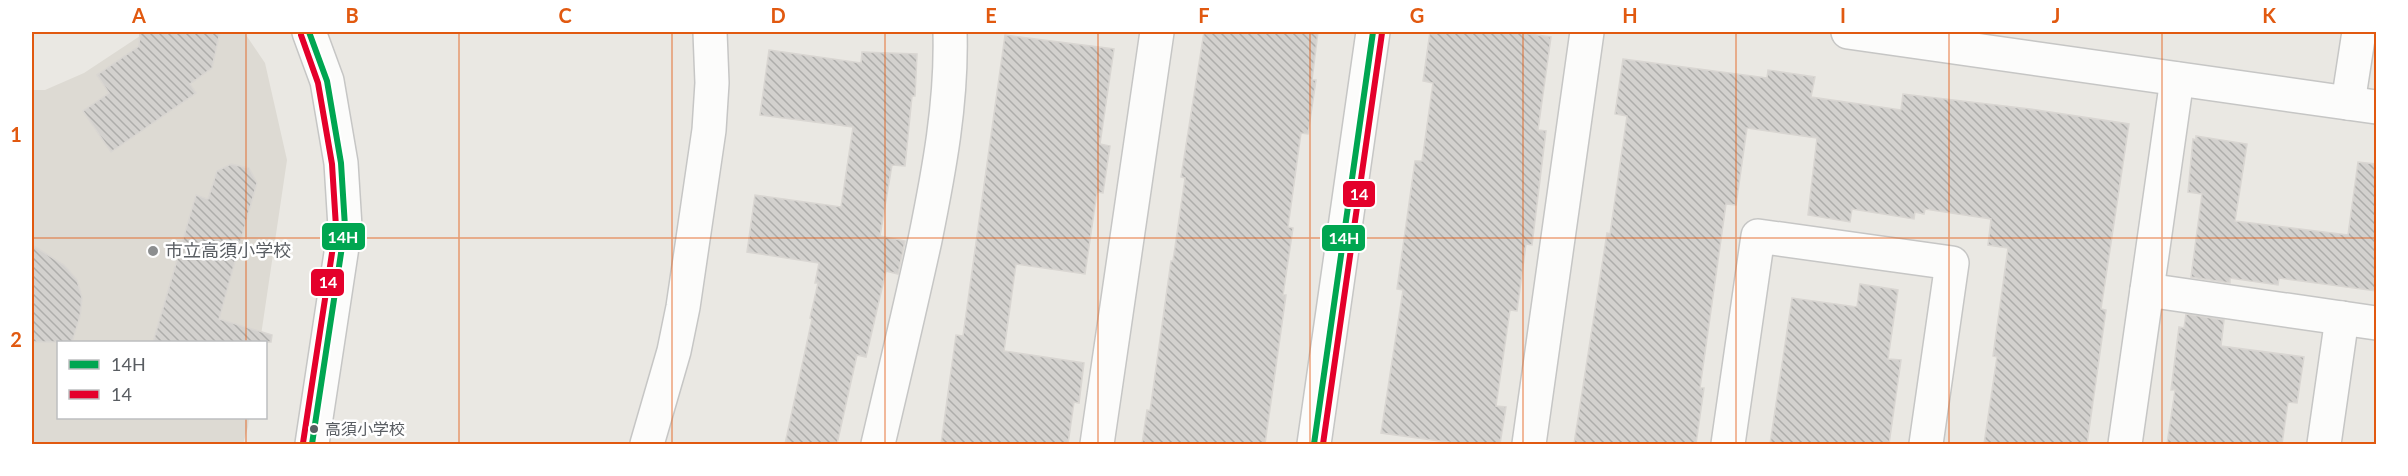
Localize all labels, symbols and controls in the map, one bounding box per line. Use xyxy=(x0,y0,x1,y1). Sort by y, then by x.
text: A xyxy=(131,3,146,27)
text: B xyxy=(345,3,359,27)
text: C xyxy=(558,3,572,27)
text: D xyxy=(770,3,786,27)
text: E xyxy=(985,3,997,27)
text: F xyxy=(1198,3,1210,27)
text: G xyxy=(1410,3,1424,27)
text: H xyxy=(1622,3,1638,27)
text: I xyxy=(1840,3,1846,27)
text: J xyxy=(2052,3,2060,27)
text: K xyxy=(2262,3,2276,27)
text: 1 xyxy=(10,122,22,146)
line badge: 14 xyxy=(1342,180,1376,208)
text: 14 xyxy=(1350,184,1368,203)
line badge: 14H xyxy=(321,222,366,251)
line badge: 14H xyxy=(1321,224,1366,252)
text: 14H xyxy=(328,227,358,246)
text: 14H xyxy=(1329,228,1359,247)
place label: 市立高須小学校 xyxy=(165,239,291,261)
marker: 市立高須小学校 xyxy=(146,244,160,258)
line badge: 14 xyxy=(310,268,345,297)
text: 14 xyxy=(319,272,337,291)
text: 2 xyxy=(10,327,22,351)
legend xyxy=(57,341,267,419)
text: 14H xyxy=(111,353,146,375)
text: 14 xyxy=(111,383,132,405)
place label: 高須小学校 xyxy=(325,419,405,438)
marker: 高須小学校 xyxy=(308,423,320,435)

